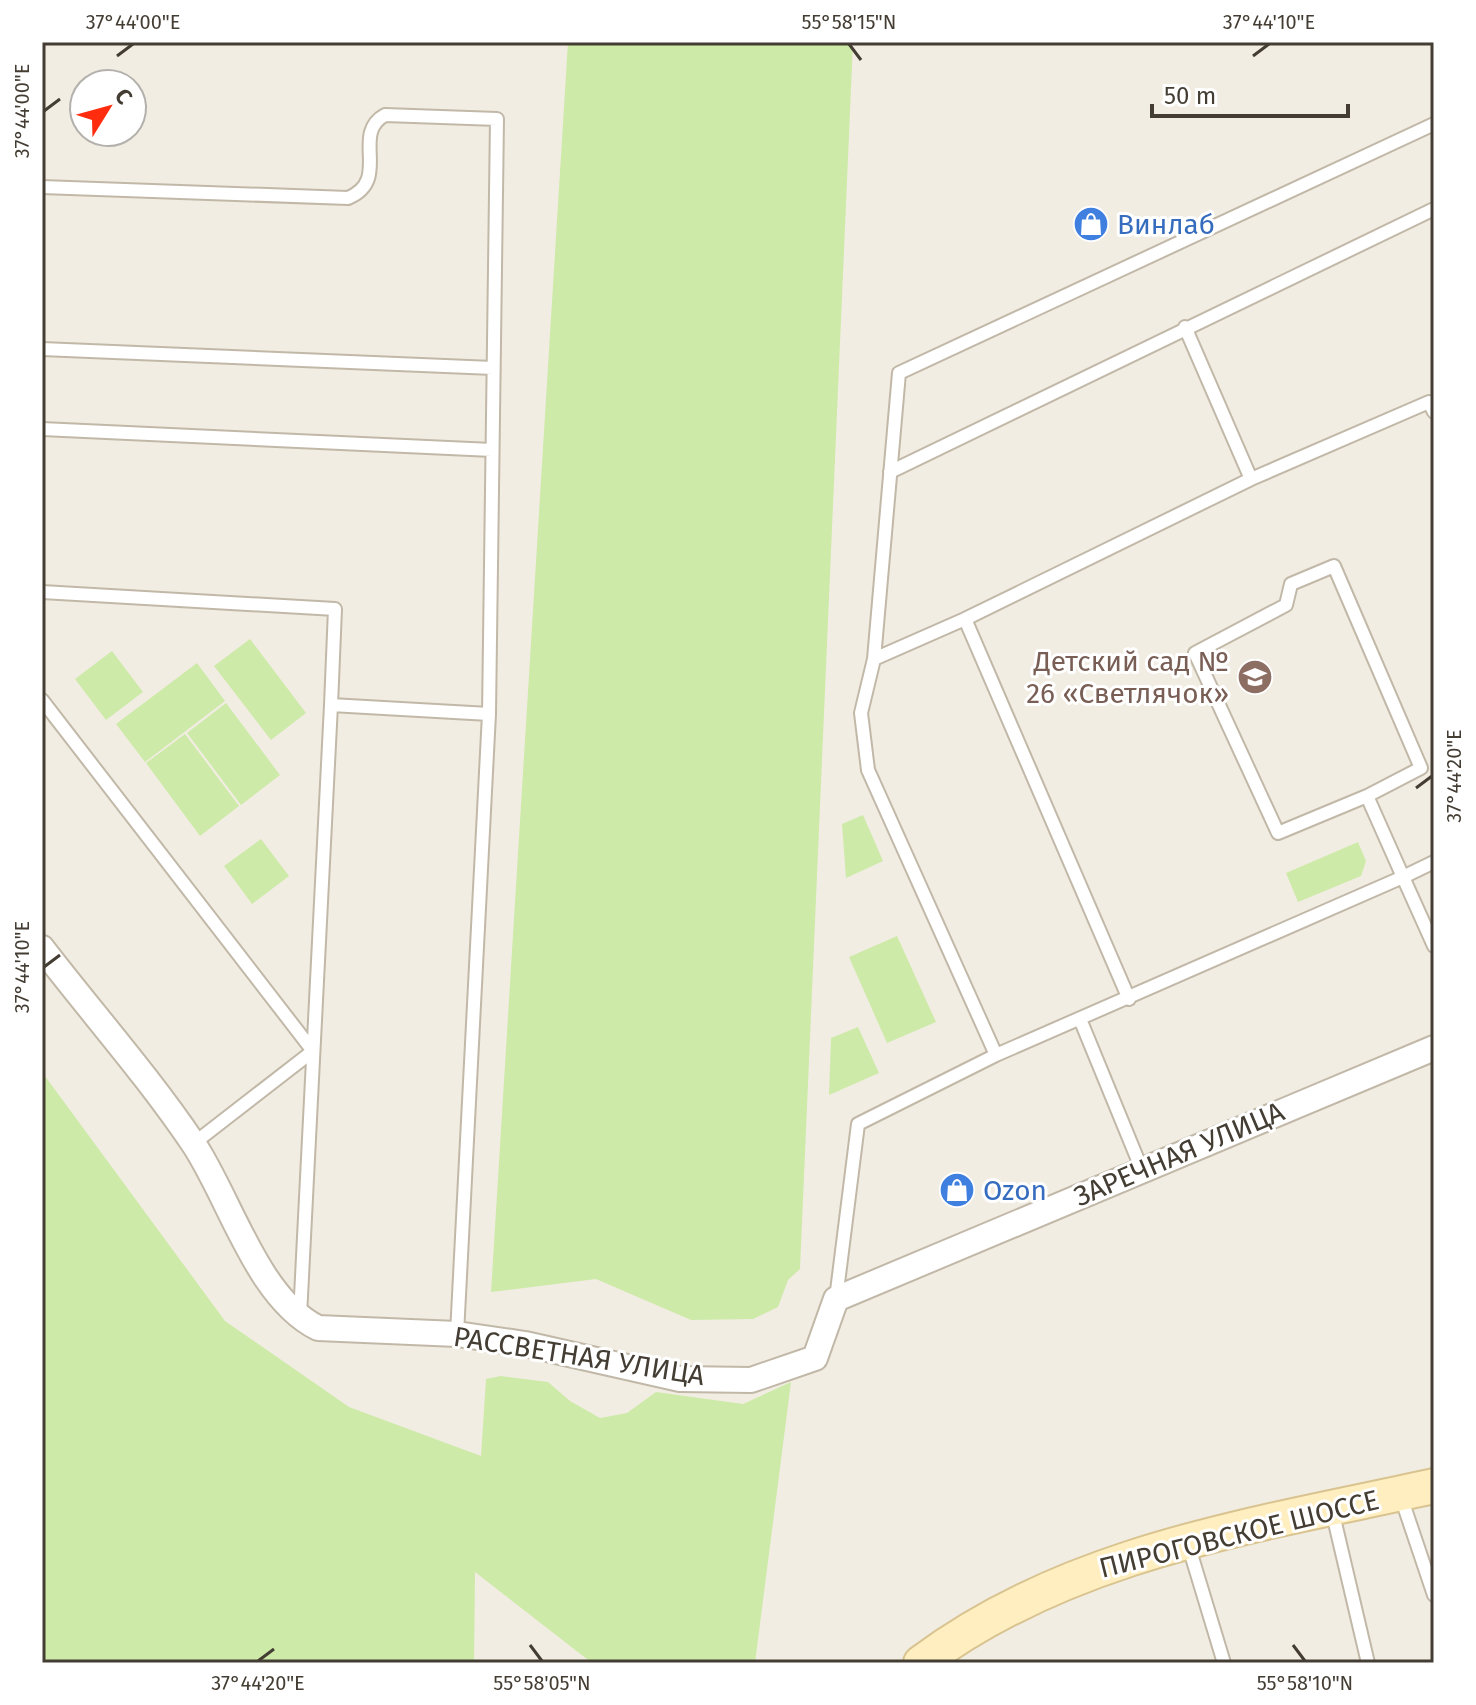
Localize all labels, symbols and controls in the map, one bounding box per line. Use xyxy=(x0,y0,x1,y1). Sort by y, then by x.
text: 37°44'00"E xyxy=(86,10,180,34)
text: 55°58'15"N xyxy=(801,10,897,34)
text: 37°44'10"E xyxy=(1223,10,1315,34)
text: 37°44'00"E xyxy=(10,64,34,158)
north arrow xyxy=(68,68,148,148)
scale bar xyxy=(1152,68,1348,118)
text: 50 m xyxy=(1164,82,1216,110)
text: С xyxy=(109,83,138,110)
shop icon: Винлаб xyxy=(1072,205,1110,243)
place label: Винлаб xyxy=(1117,208,1215,241)
place label: Детский сад № 26 «Светлячок» xyxy=(1026,645,1229,710)
school or university icon: Детский сад № 26 «Светлячок» xyxy=(1236,658,1274,696)
text: 37°44'20"E xyxy=(1442,729,1466,823)
text: 37°44'10"E xyxy=(10,921,34,1013)
street label: ЗАРЕЧНАЯ УЛИЦА xyxy=(1069,1095,1289,1213)
shop icon: Ozon xyxy=(938,1171,976,1209)
place label: Ozon xyxy=(983,1174,1047,1207)
street label: РАССВЕТНАЯ УЛИЦА xyxy=(451,1320,707,1392)
street label: ПИРОГОВСКОЕ ШОССЕ xyxy=(1096,1483,1382,1585)
text: 37°44'20"E xyxy=(211,1671,305,1695)
text: 55°58'05"N xyxy=(493,1671,591,1695)
text: 55°58'10"N xyxy=(1257,1671,1353,1695)

